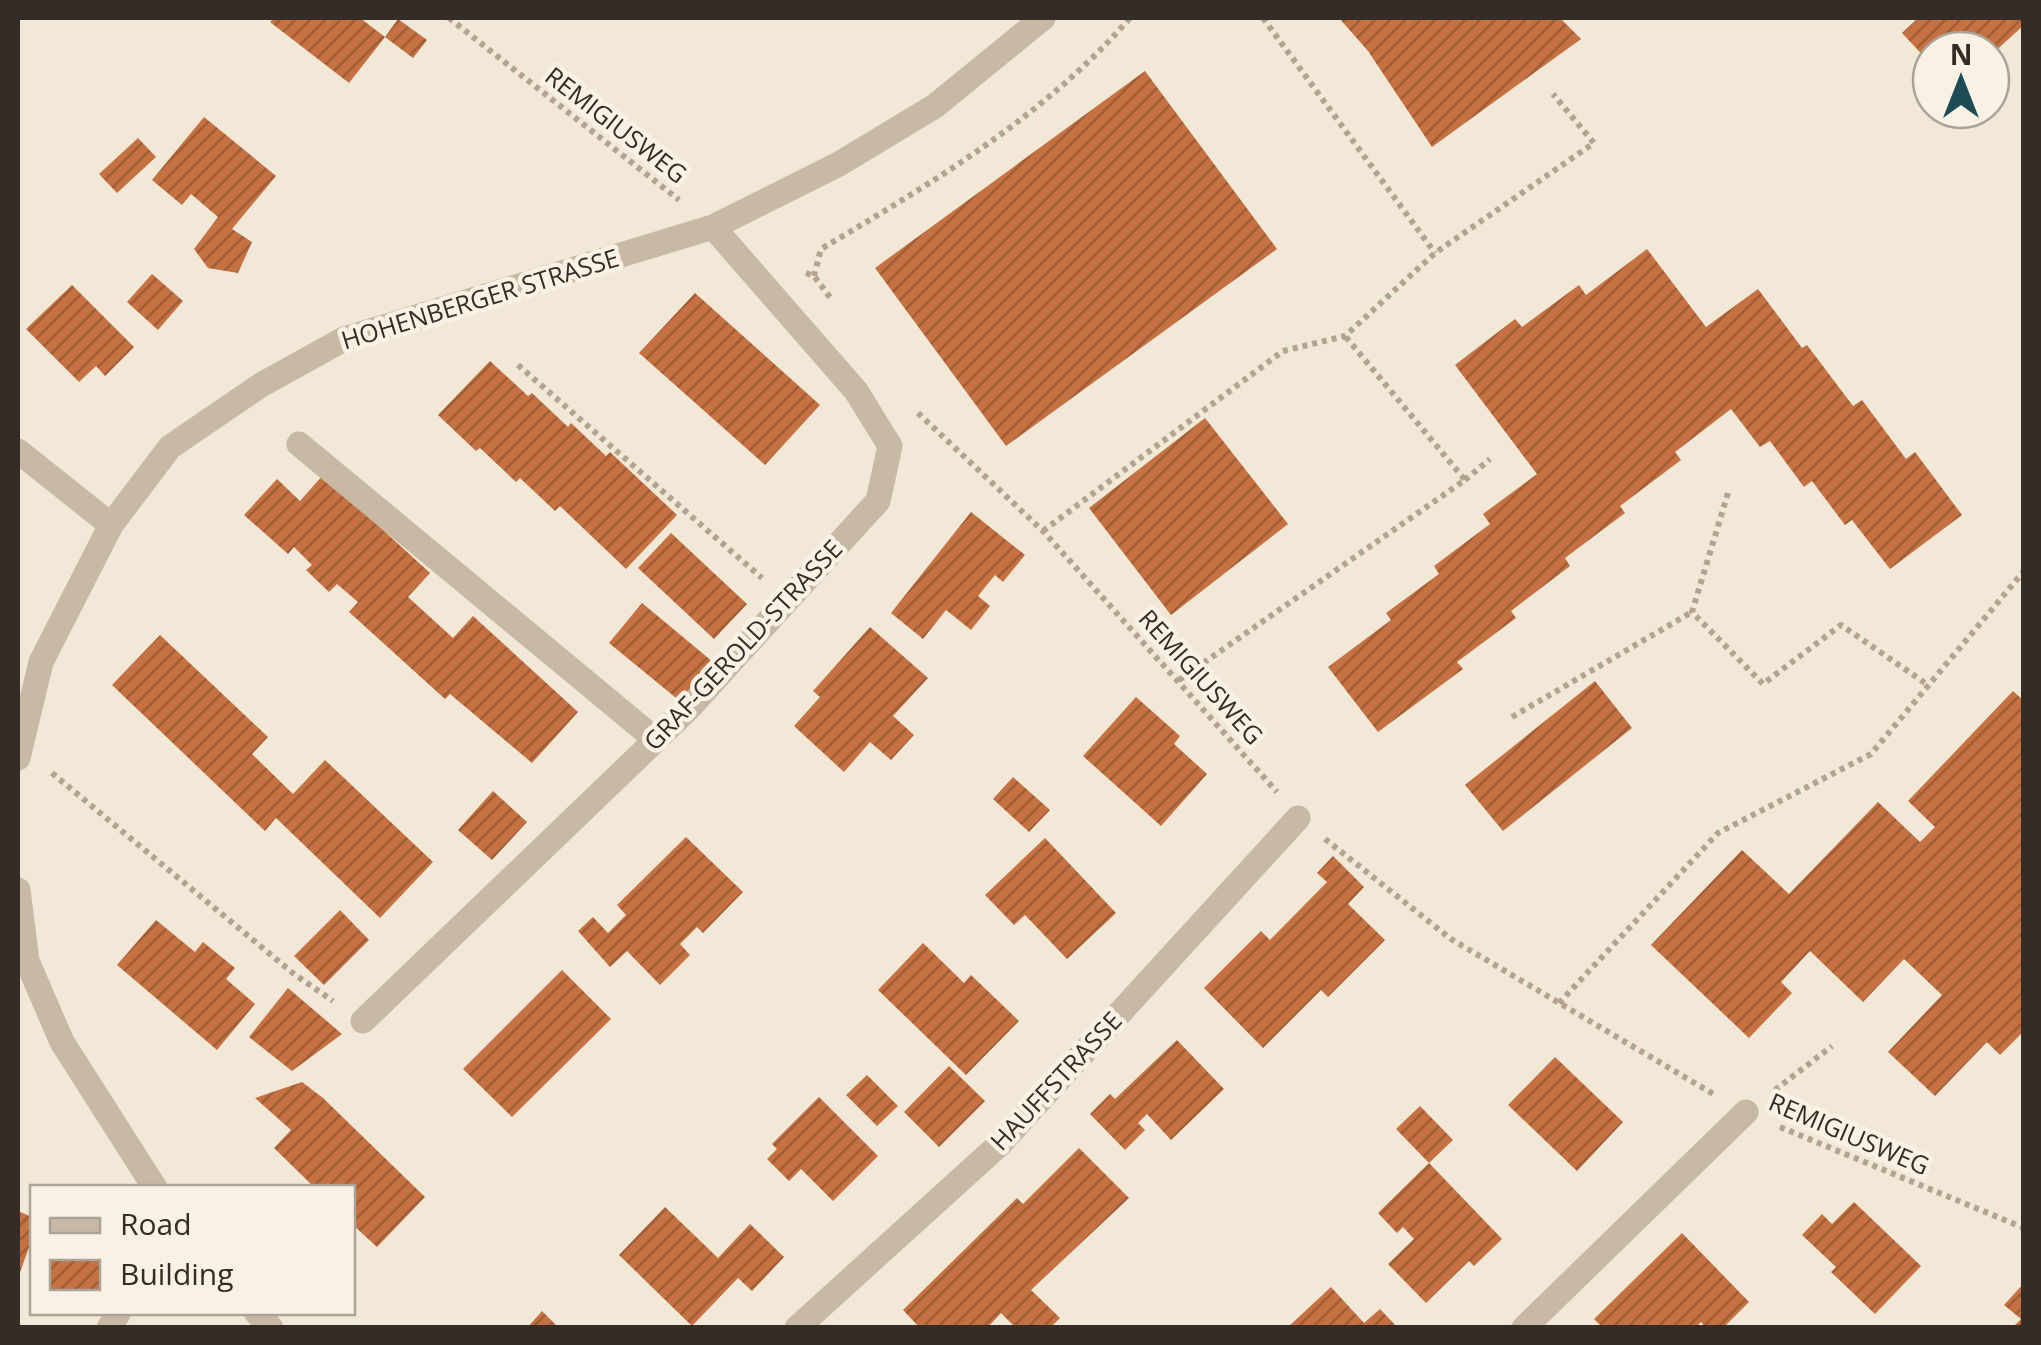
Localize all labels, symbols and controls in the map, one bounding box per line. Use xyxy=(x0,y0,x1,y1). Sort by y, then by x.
north arrow xyxy=(1911,30,2011,130)
text: N xyxy=(1950,35,1972,73)
street label: REMIGIUSWEG xyxy=(539,58,694,190)
street label: HOHENBERGER STRASSE xyxy=(337,240,623,356)
street label: GRAF-GEROLD-STRASSE xyxy=(636,532,849,757)
street label: REMIGIUSWEG xyxy=(1132,601,1272,751)
street label: HAUFFSTRASSE xyxy=(982,1004,1129,1157)
street label: REMIGIUSWEG xyxy=(1764,1084,1935,1182)
legend xyxy=(30,1185,355,1315)
text: Road xyxy=(120,1203,192,1244)
text: Building xyxy=(120,1253,234,1294)

